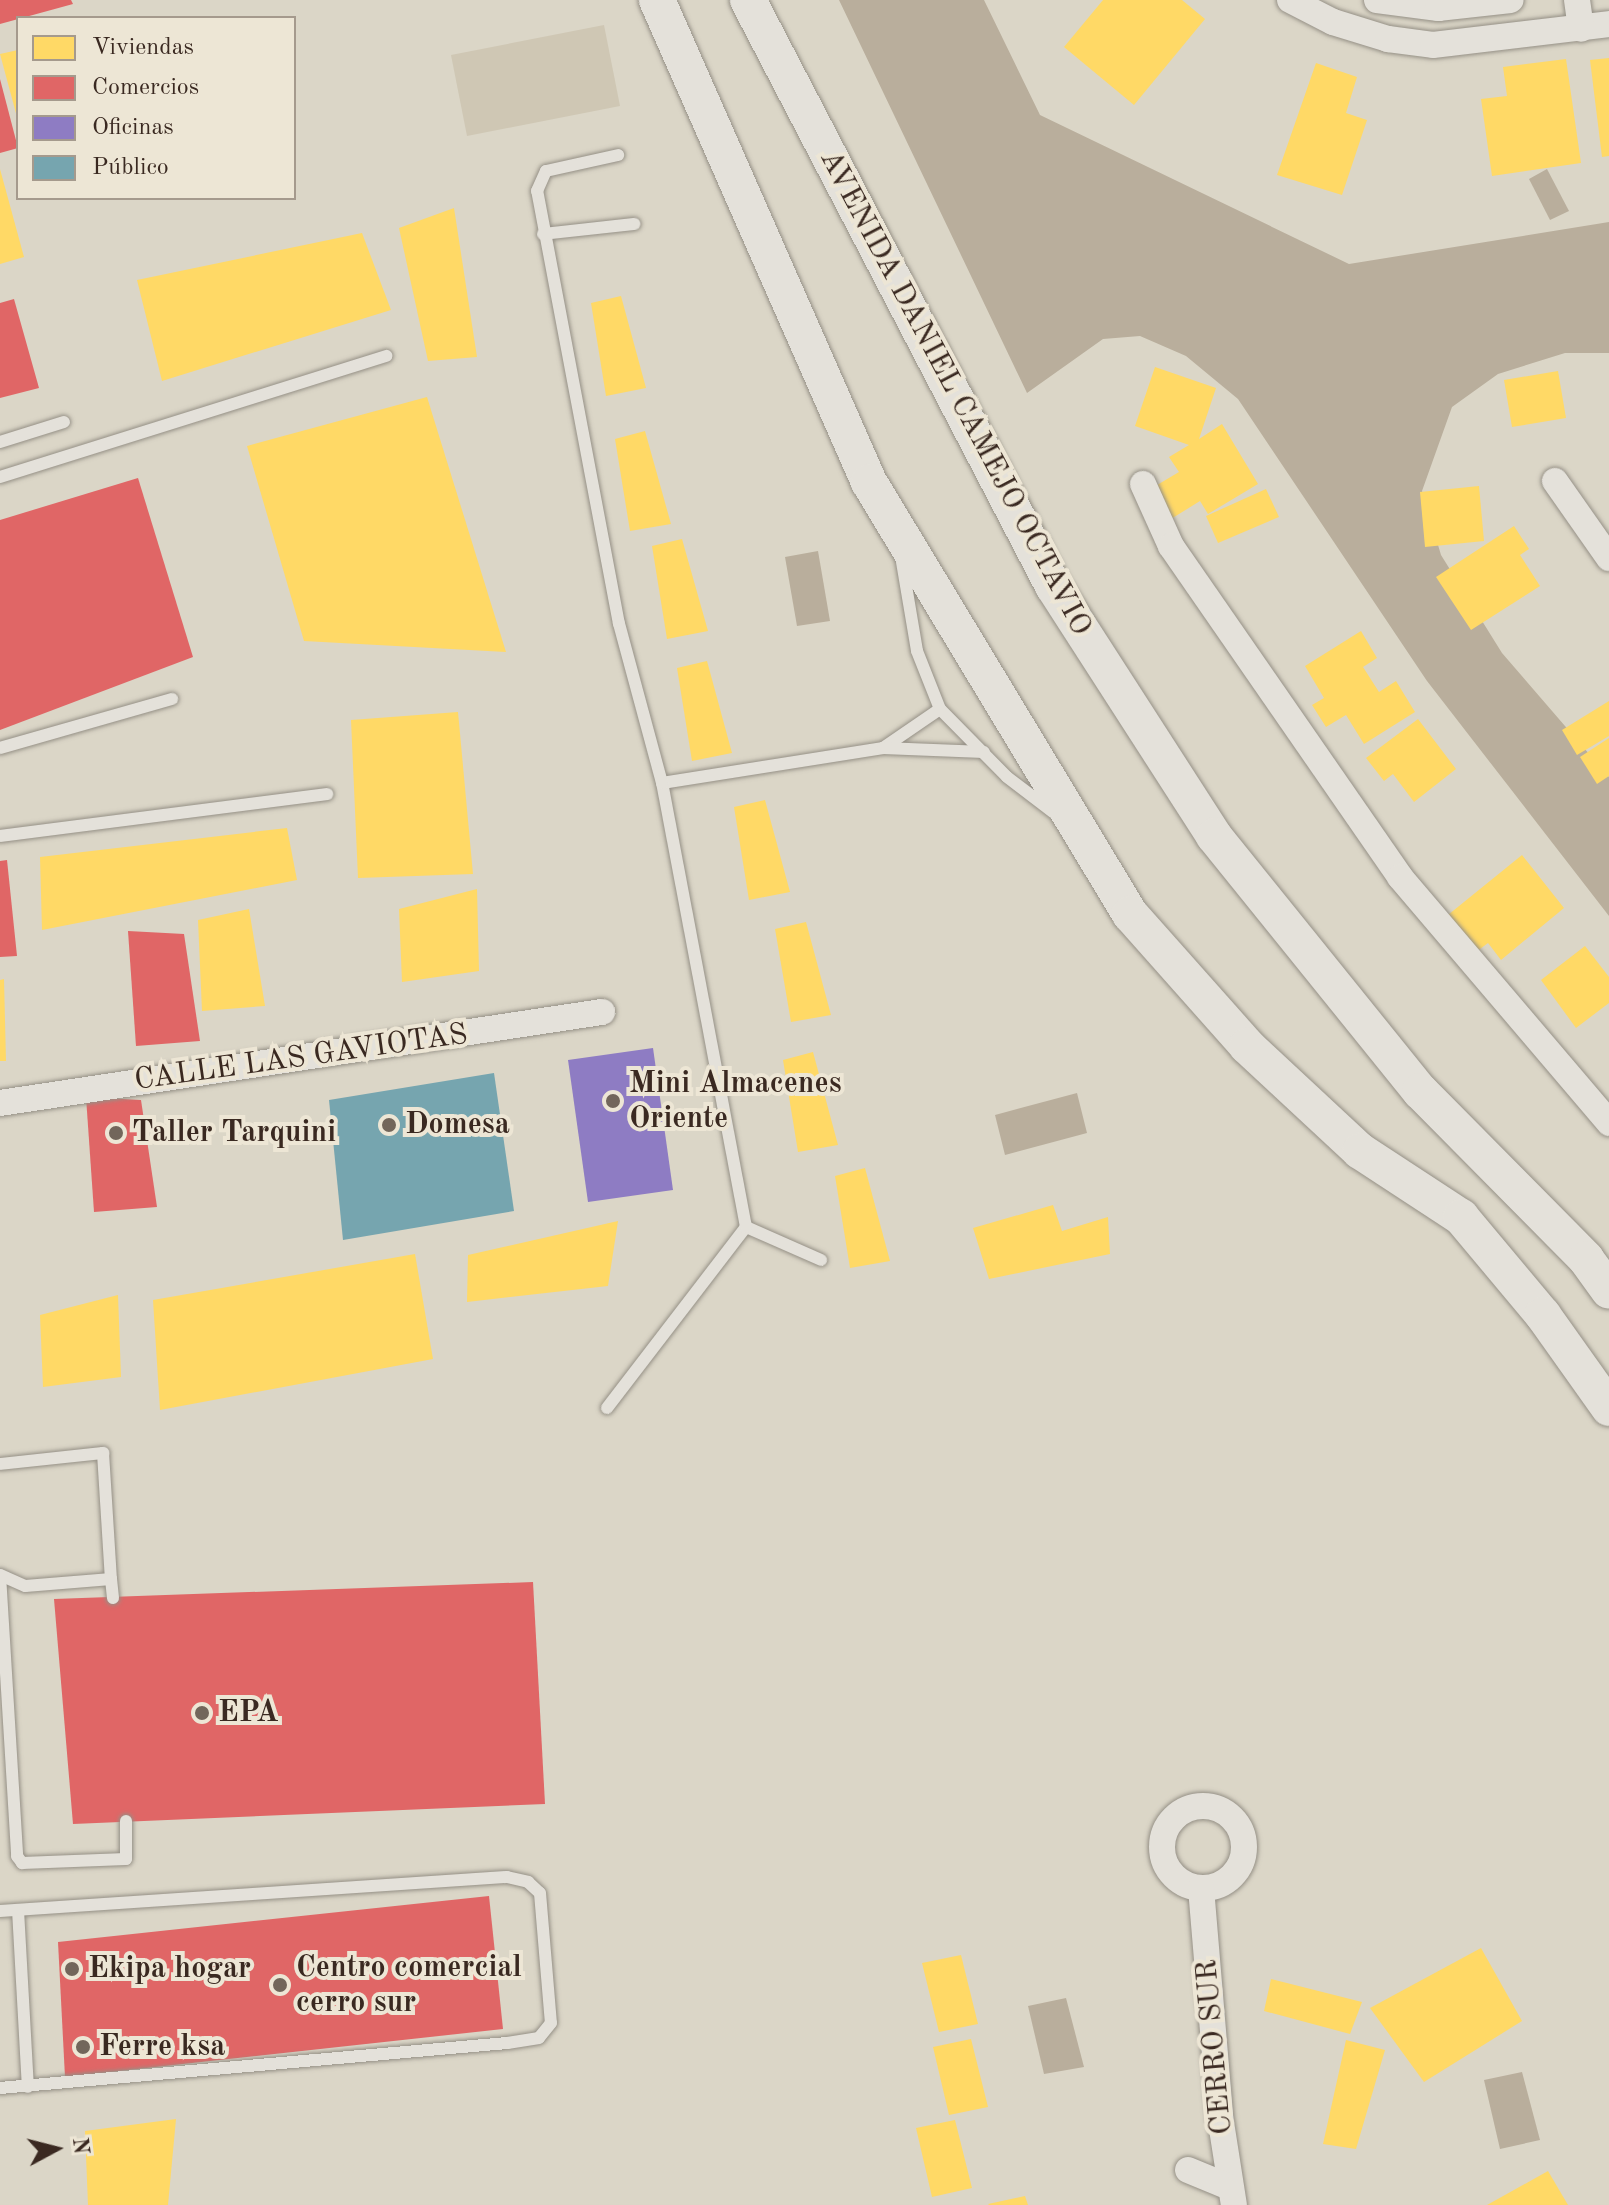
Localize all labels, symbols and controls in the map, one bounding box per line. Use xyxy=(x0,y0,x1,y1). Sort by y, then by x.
legend xyxy=(16,16,296,200)
text: Viviendas xyxy=(92,36,194,60)
text: Comercios xyxy=(92,76,199,100)
text: Oficinas xyxy=(92,116,174,140)
street label: AVENIDA DANIEL CAMEJO OCTAVIO xyxy=(811,144,1099,642)
text: Público xyxy=(92,156,169,180)
street label: CALLE LAS GAVIOTAS xyxy=(132,1017,470,1099)
place label: Mini Almacenes Oriente xyxy=(629,1066,842,1136)
marker: Mini Almacenes Oriente xyxy=(604,1092,622,1110)
place label: Domesa xyxy=(405,1107,510,1143)
place label: Taller Tarquini xyxy=(132,1115,336,1151)
marker: Domesa xyxy=(380,1116,398,1134)
marker: Taller Tarquini xyxy=(107,1124,125,1142)
place label: EPA xyxy=(218,1695,279,1731)
marker: EPA xyxy=(193,1704,211,1722)
place label: Centro comercial cerro sur xyxy=(296,1950,522,2020)
place label: Ekipa hogar xyxy=(88,1951,251,1987)
street label: CERRO SUR xyxy=(1189,1958,1241,2136)
marker: Ekipa hogar xyxy=(63,1960,81,1978)
marker: Centro comercial cerro sur xyxy=(271,1976,289,1994)
place label: Ferre ksa xyxy=(99,2029,225,2065)
marker: Ferre ksa xyxy=(74,2038,92,2056)
north arrow xyxy=(16,2109,96,2189)
text: N xyxy=(68,2136,92,2156)

